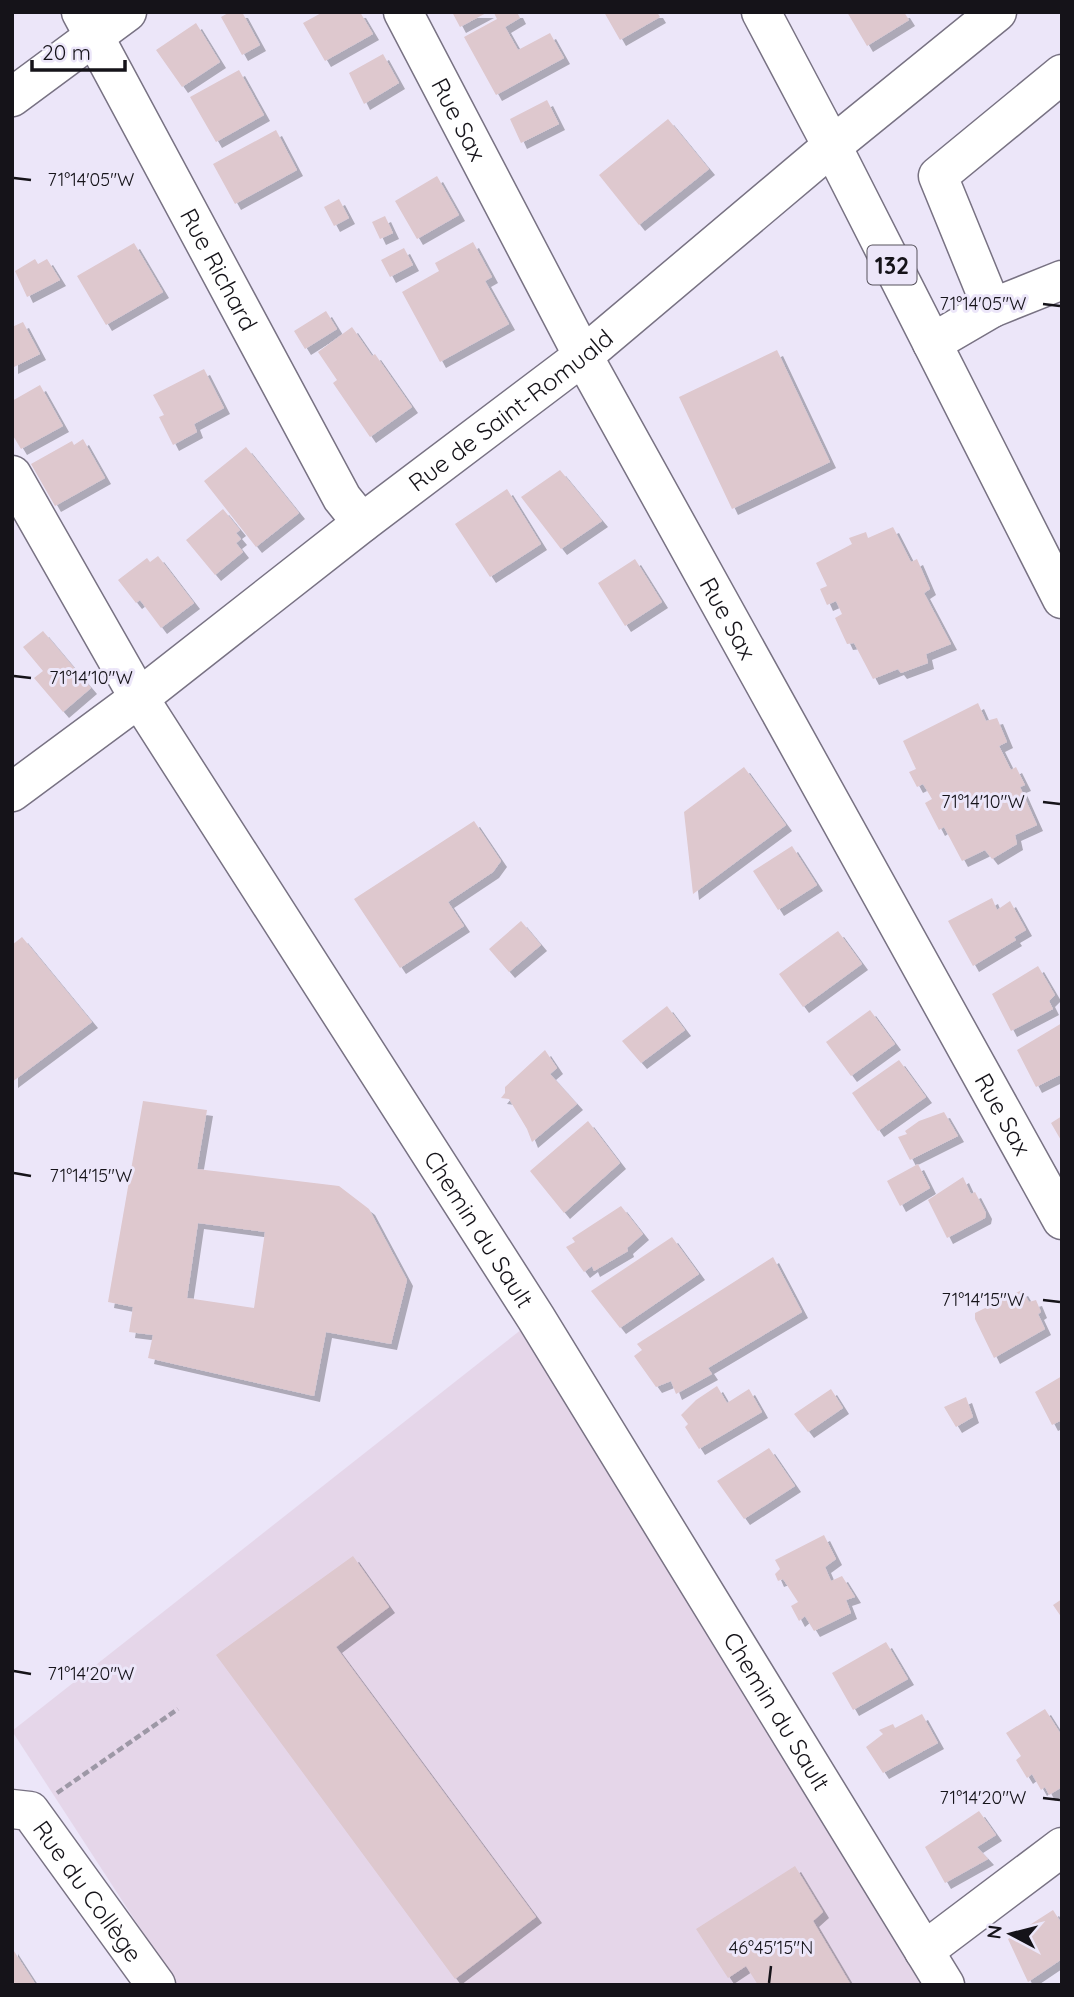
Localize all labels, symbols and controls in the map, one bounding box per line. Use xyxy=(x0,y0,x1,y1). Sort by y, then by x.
scale bar xyxy=(32,28,124,72)
text: 20 m xyxy=(42,39,91,65)
street label: Rue Sax xyxy=(425,73,493,166)
text: 71°14'05"W xyxy=(48,168,134,191)
street label: Rue Richard xyxy=(174,203,264,336)
road number: 132 xyxy=(868,246,917,284)
text: 71°14'05"W xyxy=(940,292,1026,315)
street label: Rue de Saint-Romuald xyxy=(402,323,619,498)
street label: Rue Sax xyxy=(694,572,763,664)
text: 71°14'10"W xyxy=(49,666,133,689)
text: 71°14'10"W xyxy=(941,790,1025,813)
street label: Rue Sax xyxy=(968,1068,1038,1160)
street label: Chemin du Sault xyxy=(418,1145,540,1313)
text: 71°14'15"W xyxy=(50,1164,132,1187)
text: 71°14'15"W xyxy=(942,1288,1024,1311)
street label: Chemin du Sault xyxy=(717,1626,837,1796)
text: 71°14'20"W xyxy=(47,1662,135,1685)
text: 71°14'20"W xyxy=(939,1786,1027,1809)
street label: Rue du Collège xyxy=(27,1815,149,1968)
north arrow xyxy=(976,1899,1046,1969)
text: N xyxy=(981,1924,1007,1940)
text: 46°45'15"N xyxy=(729,1936,813,1959)

